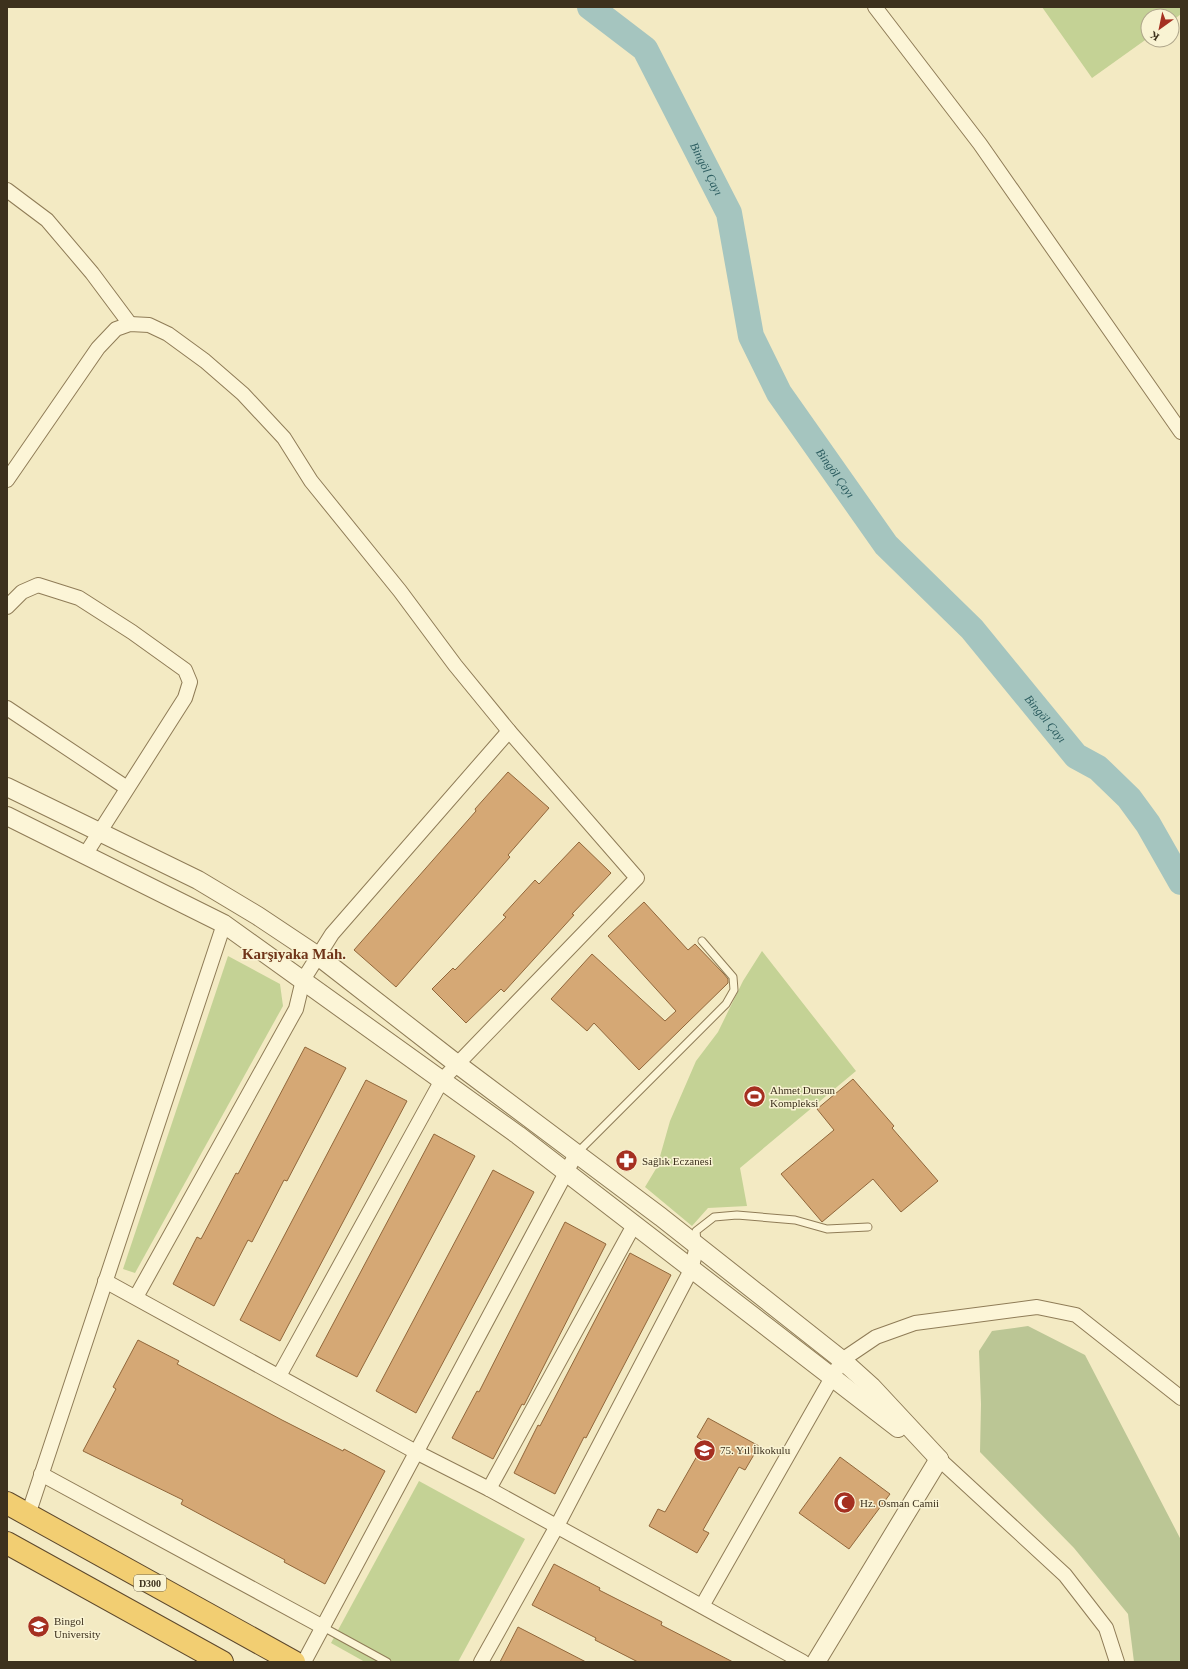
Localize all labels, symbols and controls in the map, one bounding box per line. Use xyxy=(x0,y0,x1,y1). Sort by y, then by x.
north arrow xyxy=(1140,8,1180,48)
text: K xyxy=(1147,29,1161,44)
water label: Bingöl Çayı xyxy=(687,140,726,198)
water label: Bingöl Çayı xyxy=(813,446,858,501)
water label: Bingöl Çayı xyxy=(1022,692,1069,745)
district label: Karşıyaka Mah. xyxy=(242,946,346,962)
sports icon: Ahmet Dursun Kompleksi xyxy=(741,1083,767,1109)
place label: Ahmet Dursun Kompleksi xyxy=(770,1084,836,1109)
pharmacy icon: Sağlık Eczanesi xyxy=(613,1148,639,1174)
place label: Sağlık Eczanesi xyxy=(642,1155,712,1167)
school or university icon: 75. Yıl İlkokulu xyxy=(692,1437,718,1463)
place label: 75. Yıl İlkokulu xyxy=(720,1444,791,1456)
mosque icon: Hz. Osman Camii xyxy=(832,1490,858,1516)
place label: Hz. Osman Camii xyxy=(860,1497,939,1509)
road number: D300 xyxy=(134,1575,166,1591)
school or university icon: Bingol University xyxy=(26,1614,52,1640)
place label: Bingol University xyxy=(54,1615,101,1640)

